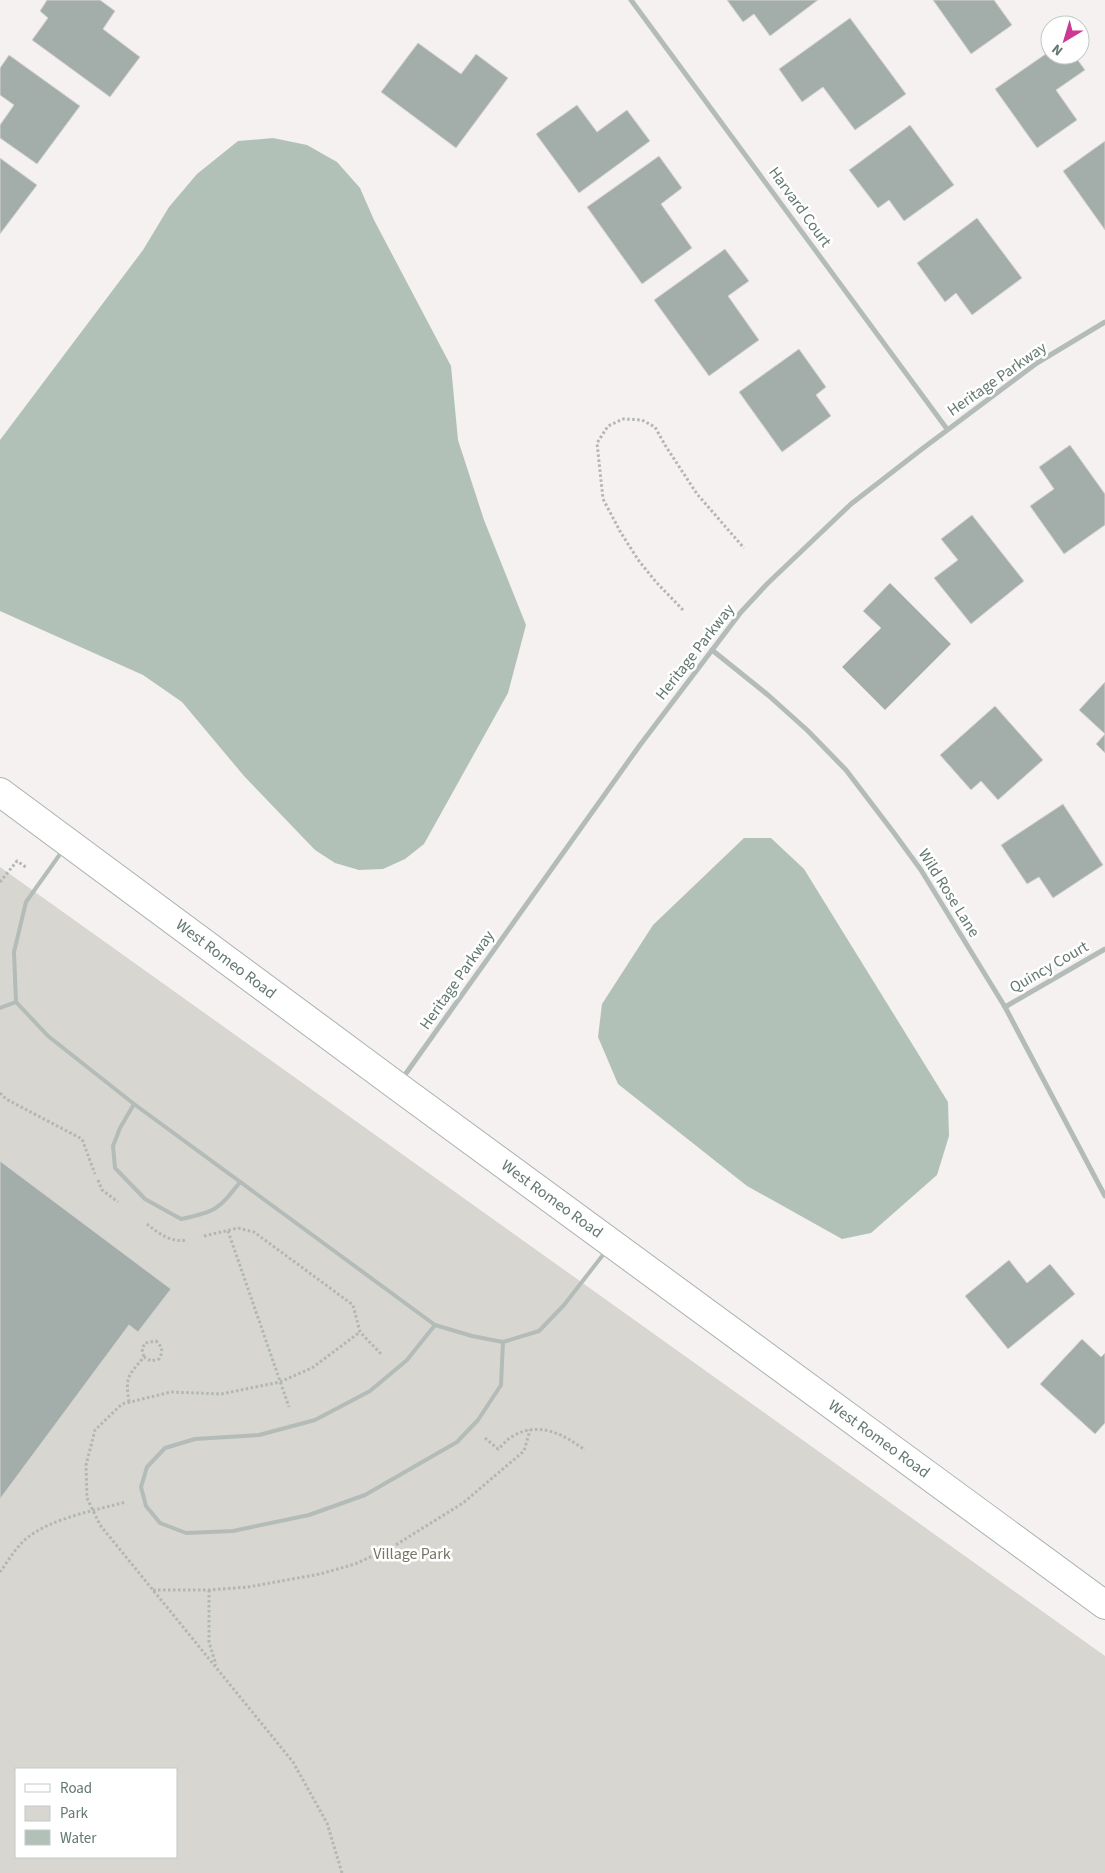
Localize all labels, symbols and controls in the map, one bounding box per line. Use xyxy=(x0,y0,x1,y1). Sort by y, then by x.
north arrow xyxy=(1040,15,1090,65)
text: N xyxy=(1048,39,1067,60)
street label: Harvard Court xyxy=(763,162,837,252)
street label: Heritage Parkway xyxy=(943,336,1052,421)
street label: Heritage Parkway xyxy=(650,599,740,705)
street label: Wild Rose Lane xyxy=(913,845,985,942)
street label: West Romeo Road xyxy=(171,914,281,1004)
street label: Heritage Parkway xyxy=(415,925,500,1034)
street label: Quincy Court xyxy=(1006,935,1093,998)
street label: West Romeo Road xyxy=(497,1155,607,1243)
street label: West Romeo Road xyxy=(824,1395,934,1483)
park label: Village Park xyxy=(373,1543,451,1565)
legend xyxy=(15,1768,178,1858)
text: Road xyxy=(60,1778,92,1799)
text: Park xyxy=(60,1803,89,1824)
text: Water xyxy=(60,1828,97,1849)

